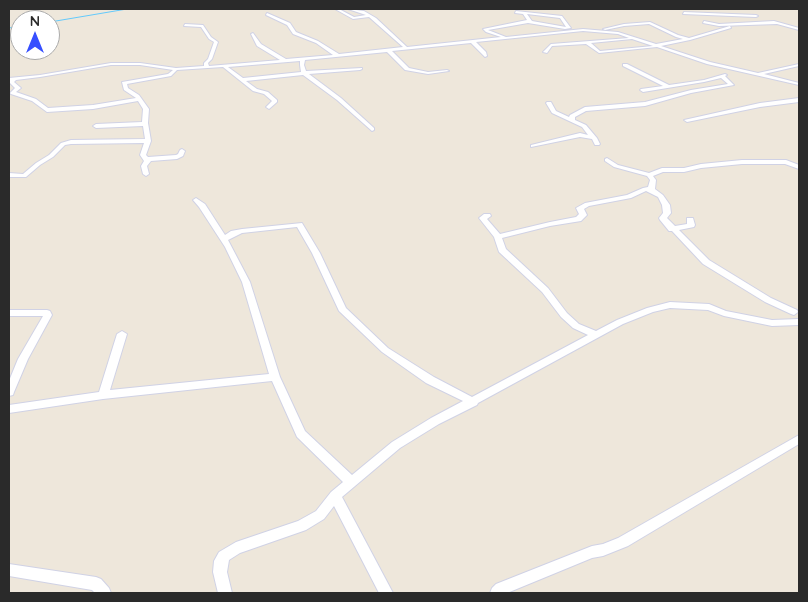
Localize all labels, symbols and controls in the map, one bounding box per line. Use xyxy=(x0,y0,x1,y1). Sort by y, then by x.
north arrow xyxy=(10,10,60,60)
text: N xyxy=(30,12,40,30)

